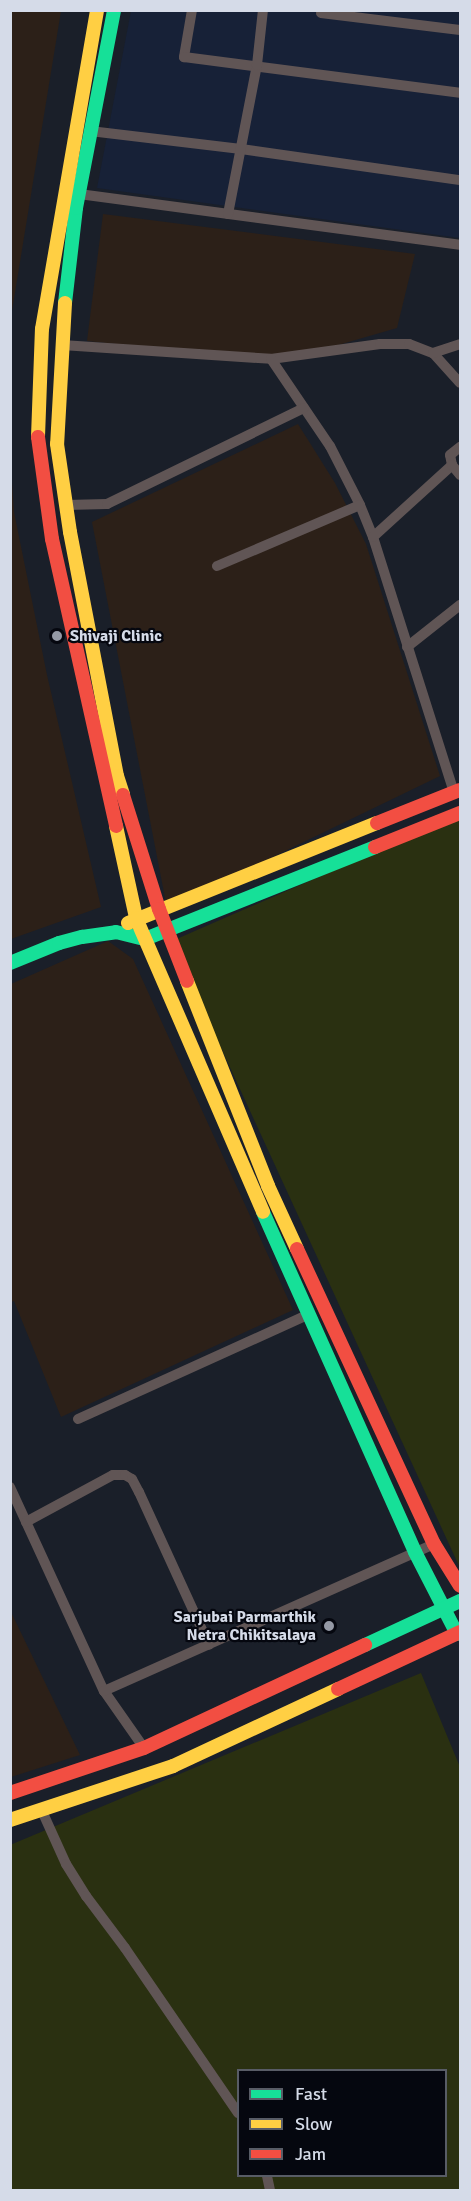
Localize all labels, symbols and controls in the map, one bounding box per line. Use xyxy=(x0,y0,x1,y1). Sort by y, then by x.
place label: Shivaji Clinic xyxy=(70,626,162,646)
marker: Shivaji Clinic xyxy=(48,627,66,645)
place label: Sarjubai Parmarthik Netra Chikitsalaya xyxy=(174,1607,316,1645)
marker: Sarjubai Parmarthik Netra Chikitsalaya xyxy=(320,1617,338,1635)
legend xyxy=(237,2069,447,2177)
text: Fast xyxy=(295,2083,327,2105)
text: Slow xyxy=(295,2113,332,2135)
text: Jam xyxy=(295,2143,326,2165)

